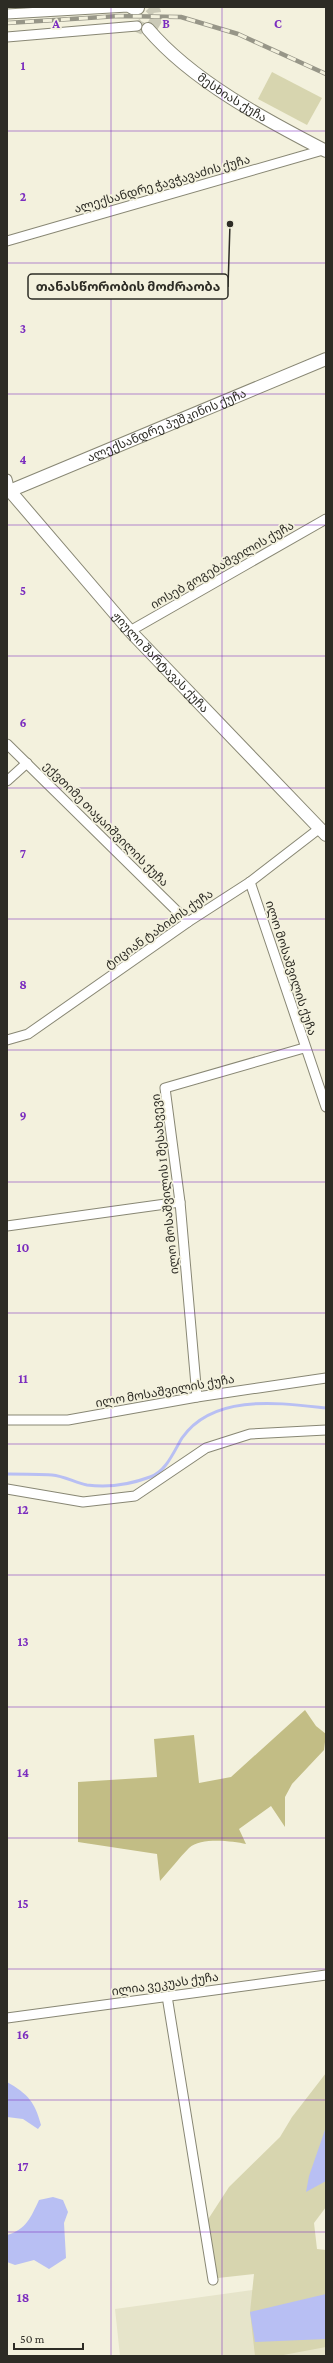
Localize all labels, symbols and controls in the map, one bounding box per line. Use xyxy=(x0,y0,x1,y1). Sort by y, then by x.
text: A xyxy=(51,16,60,31)
text: B xyxy=(162,16,170,31)
text: C xyxy=(274,16,282,31)
text: 1 xyxy=(21,58,26,73)
street label: მესხიას ქუჩა xyxy=(195,70,269,125)
street label: ალექსანდრე ჭავჭავაძის ქუჩა xyxy=(72,152,252,217)
text: 2 xyxy=(20,189,27,204)
callout: თანასწორობის მოძრაობა xyxy=(28,274,228,299)
text: თანასწორობის მოძრაობა xyxy=(36,279,220,294)
text: 3 xyxy=(20,321,26,336)
street label: ალექსანდრე პუშკინის ქუჩა xyxy=(85,386,248,465)
text: 4 xyxy=(19,452,27,467)
street label: იოსებ გოგებაშვილის ქუჩა xyxy=(148,518,297,613)
text: 5 xyxy=(20,583,26,598)
street label: ჟიული შარტავას ქუჩა xyxy=(110,609,212,715)
text: 6 xyxy=(19,715,27,730)
street label: ექვთიმე თაყაიშვილის ქუჩა xyxy=(40,759,171,890)
text: 7 xyxy=(20,846,26,861)
street label: ტიციან ტაბიძის ქუჩა xyxy=(102,886,216,972)
street label: ილო მოსაშვილის ქუჩა xyxy=(262,899,319,1037)
text: 8 xyxy=(19,977,27,992)
street label: ილო მოსაშვილის I შესახვევი xyxy=(149,1093,182,1275)
text: 9 xyxy=(19,1108,27,1123)
text: 10 xyxy=(17,1240,29,1255)
text: 11 xyxy=(18,1371,28,1386)
street label: ილო მოსაშვილის ქუჩა xyxy=(94,1372,236,1411)
text: 12 xyxy=(17,1502,29,1517)
text: 13 xyxy=(17,1634,29,1649)
text: 14 xyxy=(17,1765,29,1780)
text: 15 xyxy=(17,1896,29,1911)
street label: ილია ვეკუას ქუჩა xyxy=(111,1970,219,1999)
text: 16 xyxy=(17,2027,29,2042)
text: 17 xyxy=(17,2159,29,2174)
text: 18 xyxy=(17,2290,29,2305)
scale bar xyxy=(14,2325,83,2351)
text: 50 m xyxy=(20,2332,45,2346)

